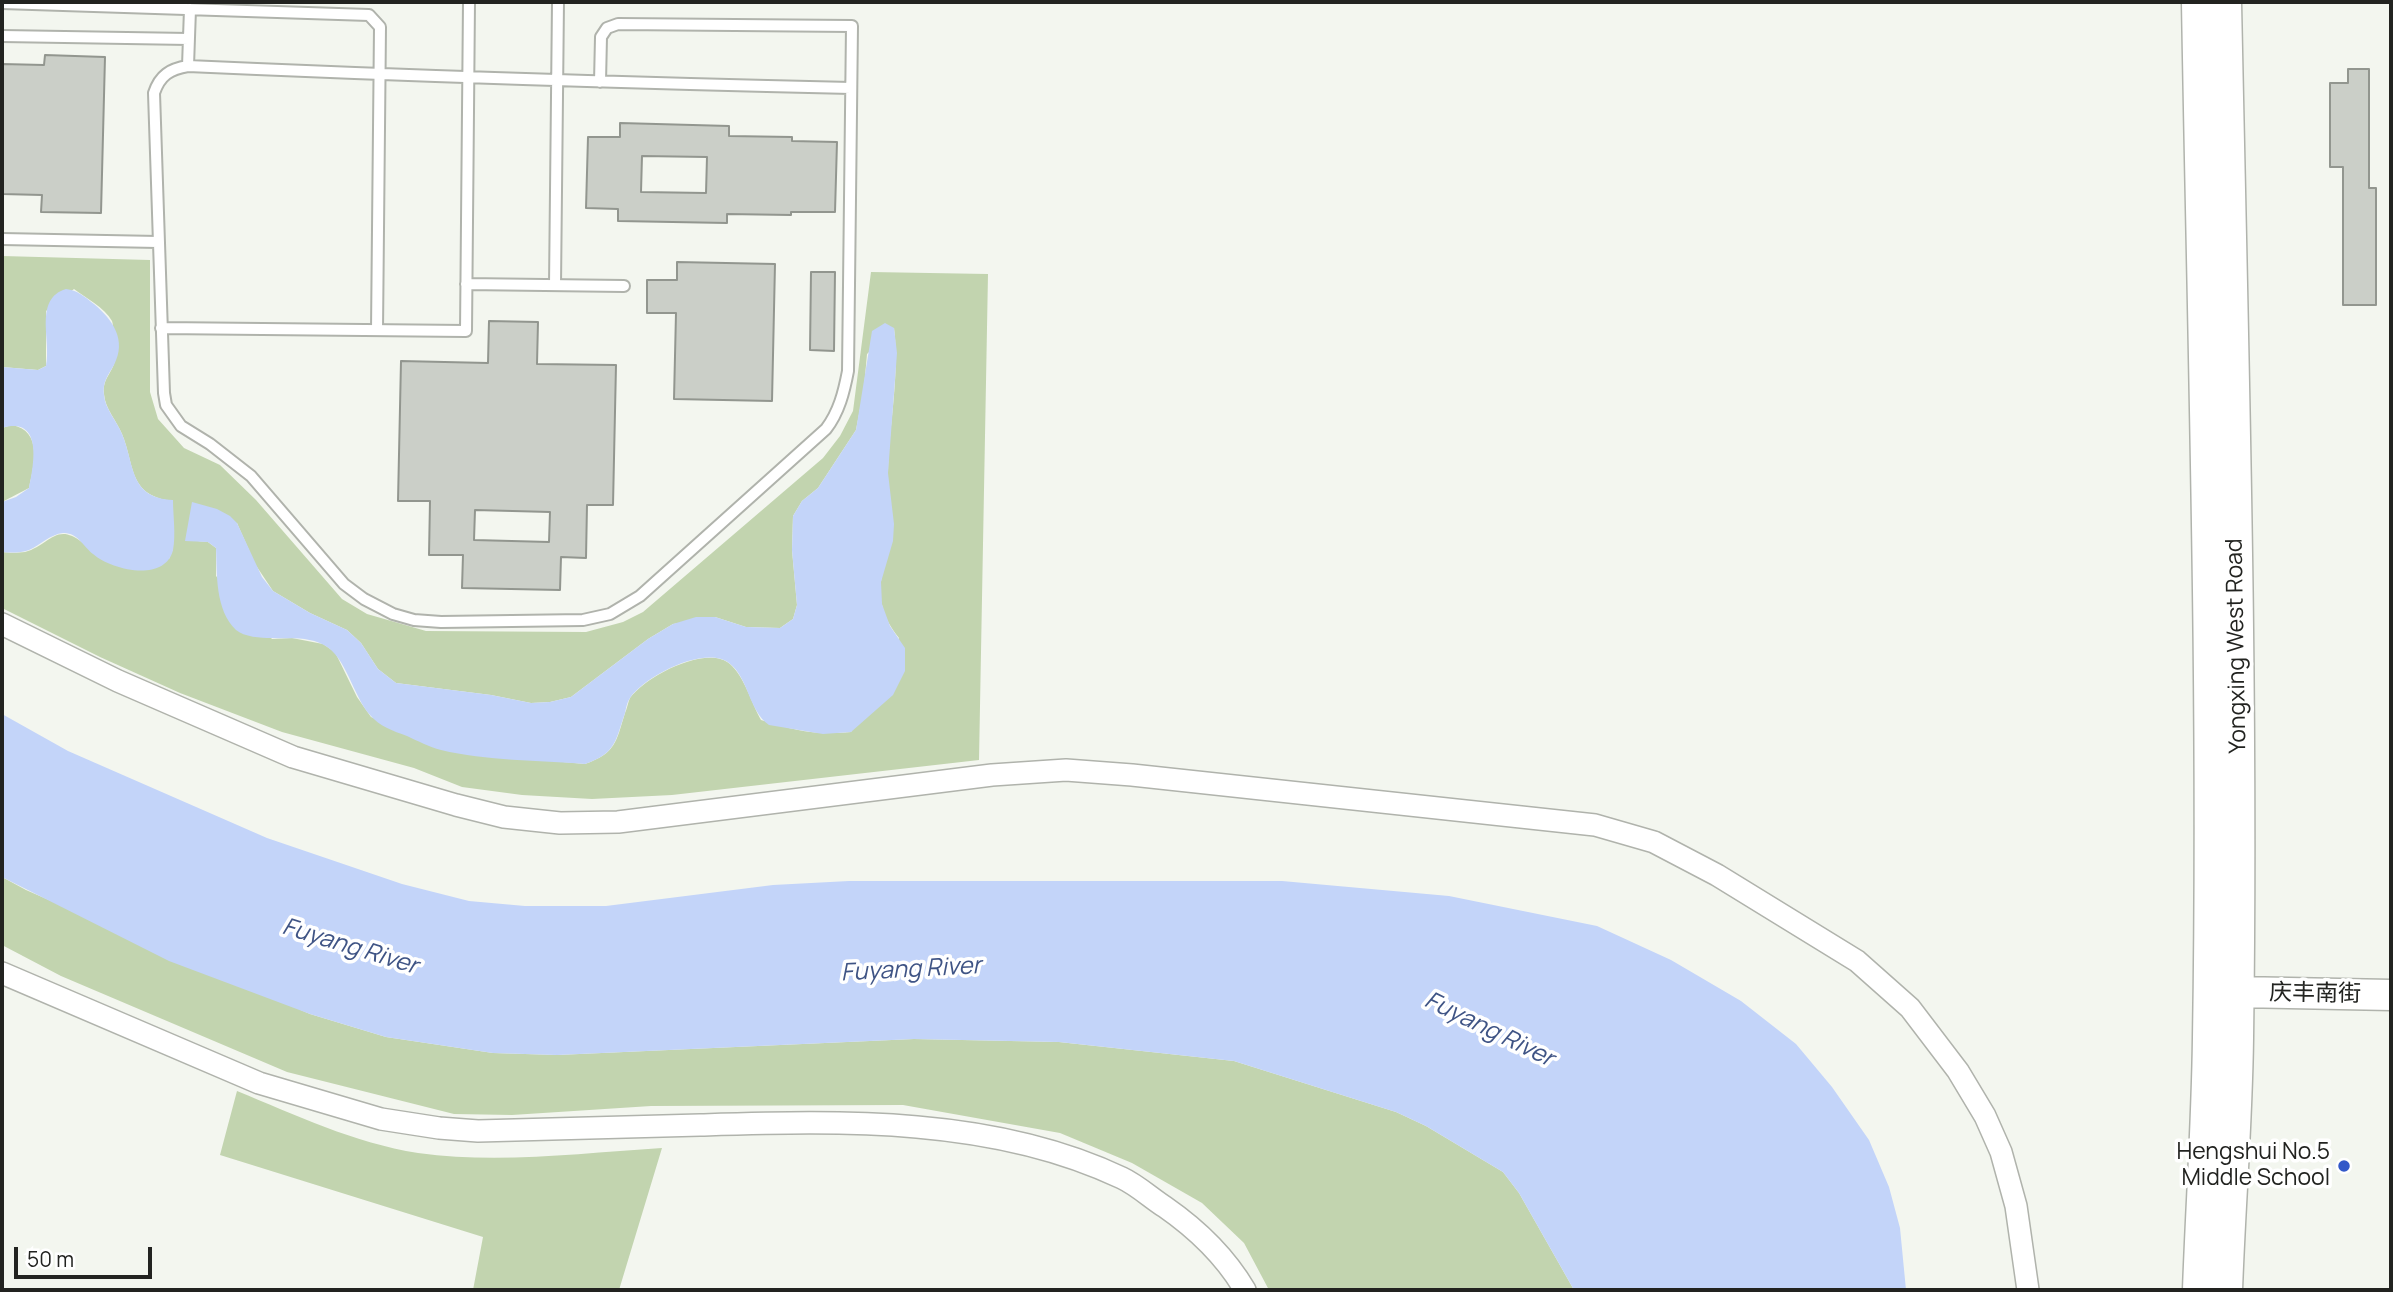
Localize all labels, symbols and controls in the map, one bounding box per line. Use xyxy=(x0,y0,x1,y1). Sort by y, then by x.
street label: Yongxing West Road xyxy=(2221,538,2253,754)
water label: Fuyang River xyxy=(279,913,421,981)
water label: Fuyang River xyxy=(840,952,982,988)
street label: 庆丰南街 xyxy=(2269,979,2361,1009)
water label: Fuyang River xyxy=(1420,986,1558,1074)
place label: Hengshui No.5 Middle School xyxy=(2177,1139,2330,1193)
marker: Hengshui No.5 Middle School xyxy=(2336,1158,2352,1174)
scale bar xyxy=(18,1232,156,1276)
text: 50 m xyxy=(27,1245,74,1273)

